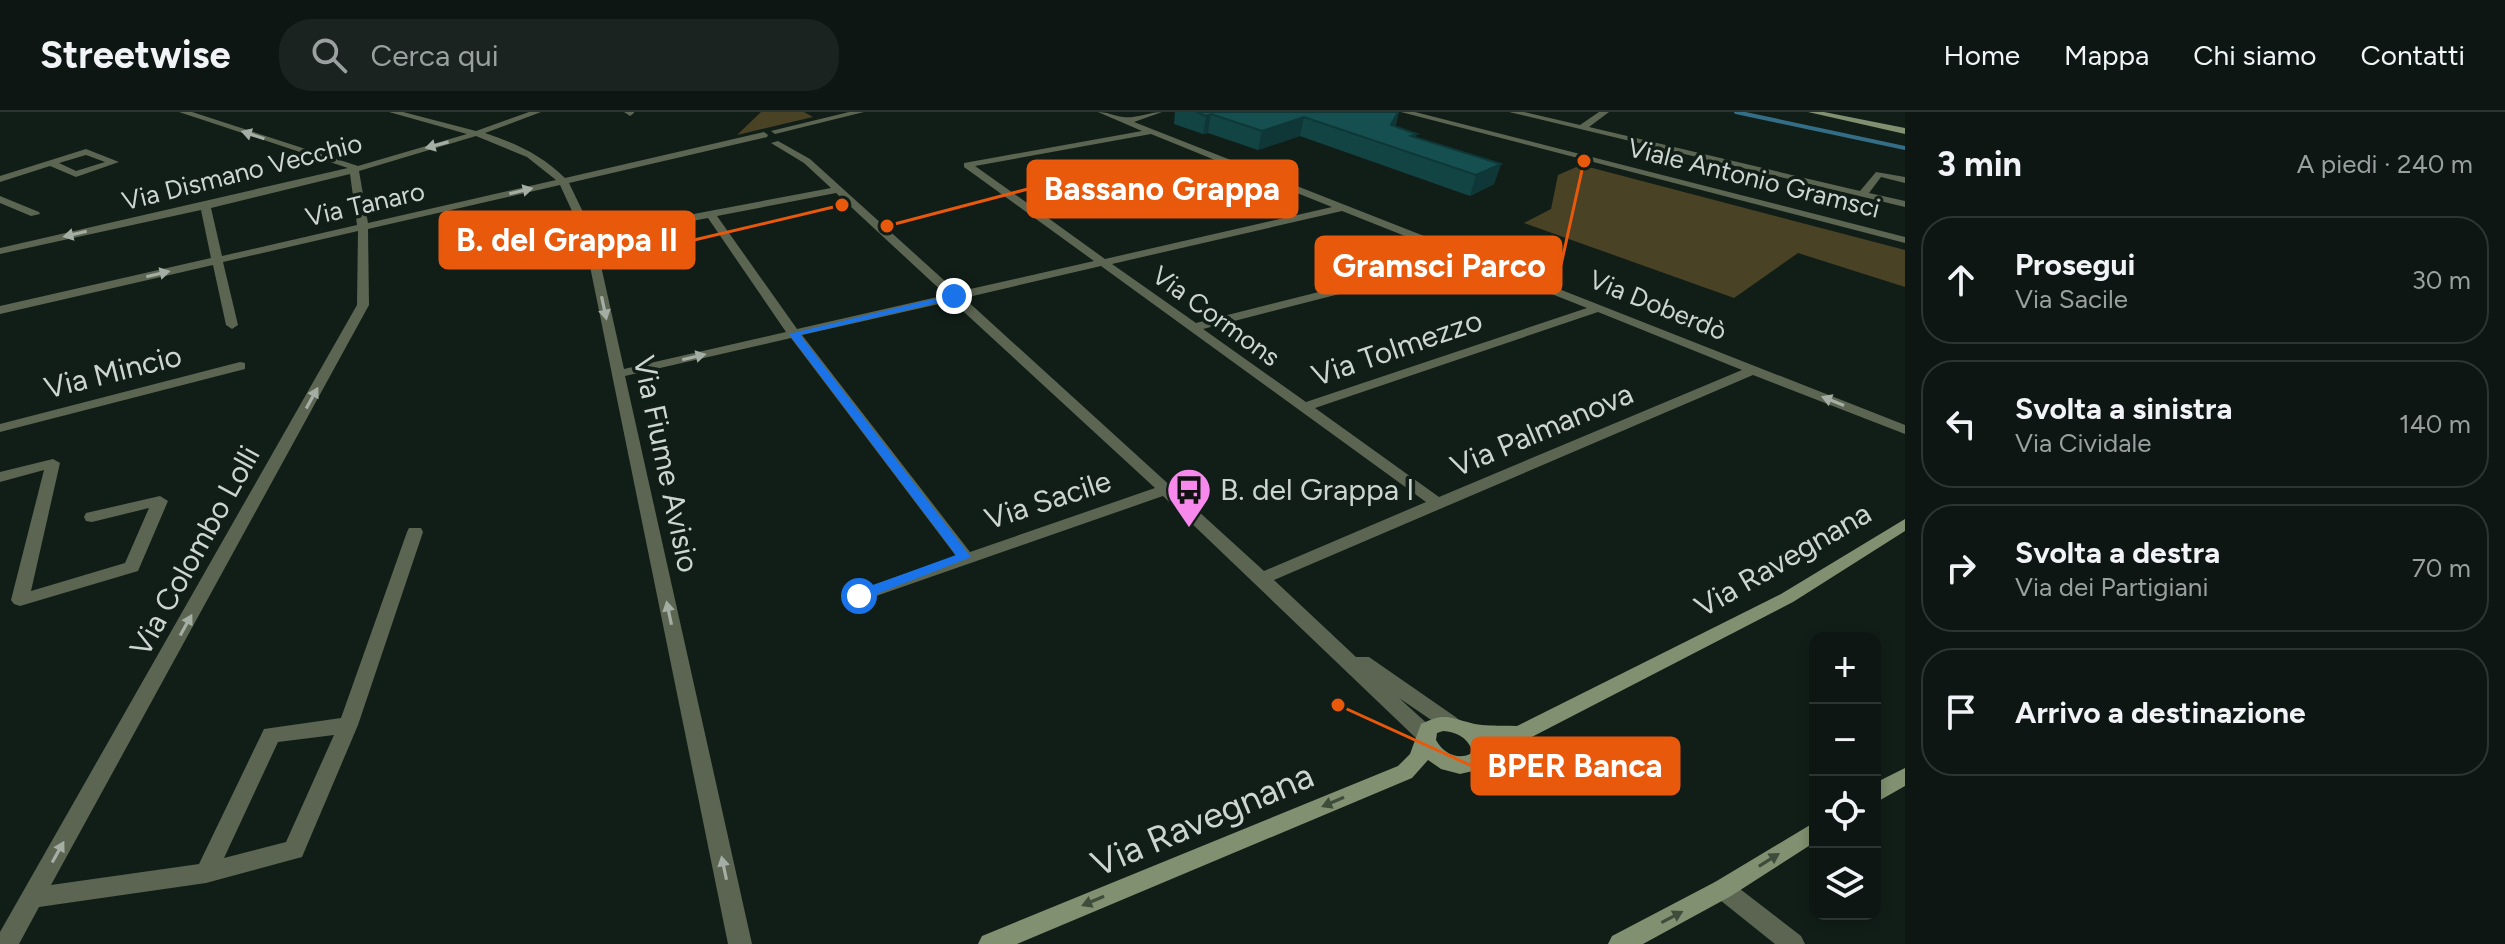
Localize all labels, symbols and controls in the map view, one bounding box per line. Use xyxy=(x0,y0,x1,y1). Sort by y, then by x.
search box xyxy=(279,19,839,91)
text: Streetwise xyxy=(40,32,231,78)
icon: search xyxy=(307,33,351,77)
text: Cerca qui xyxy=(371,37,499,74)
text: Home xyxy=(1944,38,2020,72)
text: Mappa xyxy=(2064,38,2149,72)
text: Chi siamo xyxy=(2193,38,2316,72)
text: Contatti xyxy=(2360,38,2465,72)
street label: Via Dismano Vecchio xyxy=(119,127,365,217)
one-way arrow xyxy=(240,128,264,141)
street label: Viale Antonio Gramsci xyxy=(1625,131,1883,225)
one-way arrow xyxy=(424,140,449,152)
text: 3 min xyxy=(1937,144,2022,185)
text: A piedi · 240 m xyxy=(2297,148,2473,180)
callout: Bassano Grappa xyxy=(1028,161,1297,217)
text: Bassano Grappa xyxy=(1044,170,1280,208)
street label: Via Tanaro xyxy=(302,175,428,233)
one-way arrow xyxy=(508,184,533,197)
callout: B. del Grappa II xyxy=(440,212,694,268)
text: B. del Grappa II xyxy=(456,221,678,259)
one-way arrow xyxy=(63,228,88,241)
callout: Gramsci Parco xyxy=(1316,237,1561,293)
text: Prosegui xyxy=(2015,246,2135,283)
text: Gramsci Parco xyxy=(1332,247,1546,285)
icon: ahead xyxy=(1939,258,1983,302)
street label: Via Cormons xyxy=(1146,259,1286,373)
street label: Via Doberdò xyxy=(1585,263,1731,347)
text: 30 m xyxy=(2412,264,2471,296)
one-way arrow xyxy=(146,267,171,280)
route end xyxy=(936,278,972,314)
text: Via Sacile xyxy=(2015,283,2128,315)
one-way arrow xyxy=(598,296,611,321)
street label: Via Tolmezzo xyxy=(1307,301,1487,394)
street label: Via Mincio xyxy=(40,337,185,406)
one-way arrow xyxy=(682,350,707,363)
street label: Via Fiume Avisio xyxy=(625,352,708,576)
street label: Via Palmanova xyxy=(1445,374,1639,485)
one-way arrow xyxy=(305,386,319,409)
text: Svolta a sinistra xyxy=(2015,390,2232,427)
one-way arrow xyxy=(1821,394,1845,407)
icon: left xyxy=(1939,402,1983,446)
text: 140 m xyxy=(2399,408,2471,440)
text: Via Cividale xyxy=(2015,427,2151,459)
street label: Via Colombo Lolli xyxy=(122,439,268,662)
street label: Via Sacile xyxy=(980,462,1116,537)
bus stop icon: B. del Grappa I xyxy=(1165,466,1213,529)
place label: B. del Grappa I xyxy=(1220,471,1415,508)
street label: Via Ravegnana xyxy=(1688,494,1878,625)
text: Svolta a destra xyxy=(2015,534,2220,571)
icon: right xyxy=(1939,546,1983,590)
text: 70 m xyxy=(2412,552,2471,584)
text: Via dei Partigiani xyxy=(2015,571,2208,603)
route start xyxy=(841,578,877,614)
one-way arrow xyxy=(663,601,675,626)
one-way arrow xyxy=(179,614,193,636)
map controls xyxy=(1809,632,1881,920)
button: + xyxy=(1809,632,1881,704)
icon: arrive xyxy=(1939,690,1983,734)
text: Arrivo a destinazione xyxy=(2015,694,2306,731)
button: − xyxy=(1809,704,1881,776)
callout: BPER Banca xyxy=(1472,738,1679,794)
text: BPER Banca xyxy=(1487,747,1663,785)
street label: Via Ravegnana xyxy=(1085,753,1320,886)
button: locate xyxy=(1809,776,1881,848)
one-way arrow xyxy=(1321,795,1345,808)
one-way arrow xyxy=(52,840,65,863)
button: layers xyxy=(1809,848,1881,920)
one-way arrow xyxy=(1758,854,1780,868)
one-way arrow xyxy=(717,855,730,880)
one-way arrow xyxy=(1081,895,1105,908)
one-way arrow xyxy=(1660,910,1683,923)

